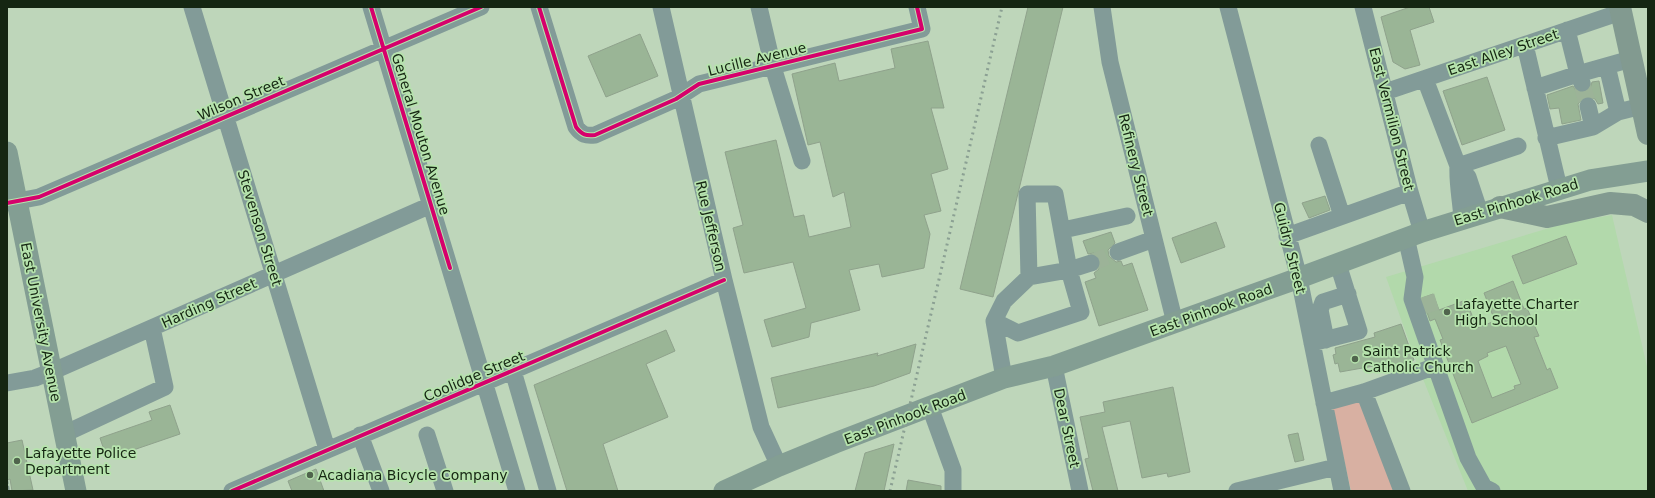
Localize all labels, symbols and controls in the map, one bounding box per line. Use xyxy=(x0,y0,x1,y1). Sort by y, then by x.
street label: East Alley Street xyxy=(1446,25,1561,78)
street label: Lucille Avenue xyxy=(706,39,808,79)
street label: East Vermilion Street xyxy=(1366,46,1418,193)
street label: General Mouton Avenue xyxy=(389,51,453,217)
street label: Wilson Street xyxy=(195,72,287,124)
street label: Refinery Street xyxy=(1116,112,1157,218)
street label: Stevenson Street xyxy=(235,168,285,288)
street label: East Pinhook Road xyxy=(1452,175,1580,229)
street label: Rue Jefferson xyxy=(693,179,729,273)
street label: Guidry Street xyxy=(1271,201,1309,296)
street label: East University Avenue xyxy=(18,241,64,403)
street label: Harding Street xyxy=(159,275,259,331)
street label: East Pinhook Road xyxy=(1148,280,1274,340)
place label: Lafayette Charter High School xyxy=(1455,296,1579,328)
marker: Lafayette Charter High School xyxy=(1442,307,1452,317)
place label: Saint Patrick Catholic Church xyxy=(1363,343,1474,375)
street label: Coolidge Street xyxy=(421,347,527,404)
marker: Saint Patrick Catholic Church xyxy=(1350,354,1360,364)
street label: East Pinhook Road xyxy=(842,386,968,448)
street label: Dear Street xyxy=(1051,387,1083,470)
place label: Lafayette Police Department xyxy=(25,445,136,477)
marker: Lafayette Police Department xyxy=(12,456,22,466)
place label: Acadiana Bicycle Company xyxy=(318,467,508,483)
marker: Acadiana Bicycle Company xyxy=(305,470,315,480)

